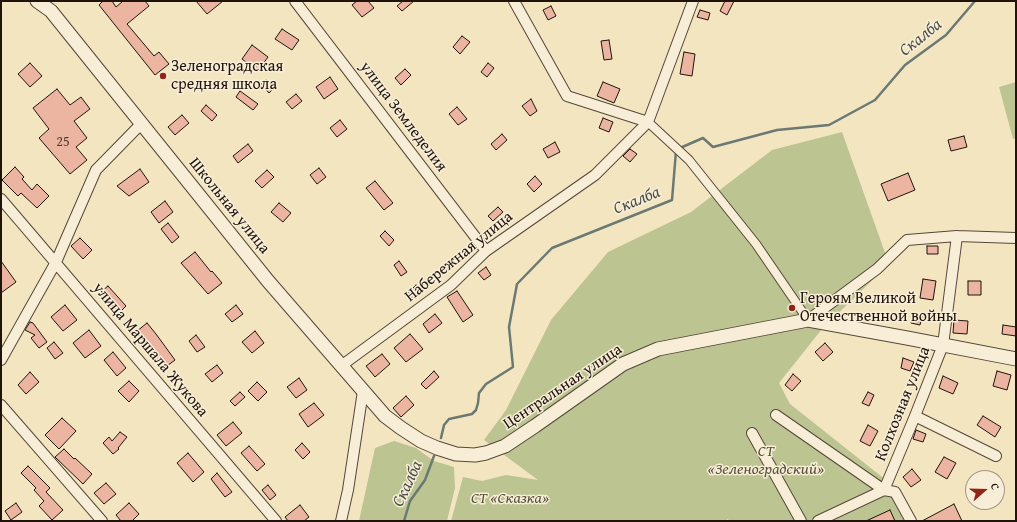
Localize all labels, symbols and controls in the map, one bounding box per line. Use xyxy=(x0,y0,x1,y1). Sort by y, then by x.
water label: Скалба xyxy=(896,15,946,61)
place label: Зеленоградская средняя школа xyxy=(171,57,283,95)
street label: улица Земледелия xyxy=(355,58,451,176)
marker: Зеленоградская средняя школа xyxy=(158,71,168,81)
house number: 25 xyxy=(56,134,70,150)
street label: Школьная улица xyxy=(184,154,274,258)
water label: Скалба xyxy=(611,182,663,220)
street label: Набережная улица xyxy=(401,208,517,306)
street label: улица Маршала Жукова xyxy=(88,279,212,421)
place label: Героям Великой Отечественной войны xyxy=(800,289,957,327)
marker: Героям Великой Отечественной войны xyxy=(787,303,797,313)
street label: Центральная улица xyxy=(500,340,626,434)
street label: Колхозная улица xyxy=(871,344,935,464)
park label: СТ «Зеленоградский» xyxy=(708,442,824,480)
water label: Скалба xyxy=(389,458,427,510)
north arrow xyxy=(965,470,1005,510)
text: С xyxy=(987,481,1004,492)
park label: СТ «Сказка» xyxy=(471,489,549,509)

